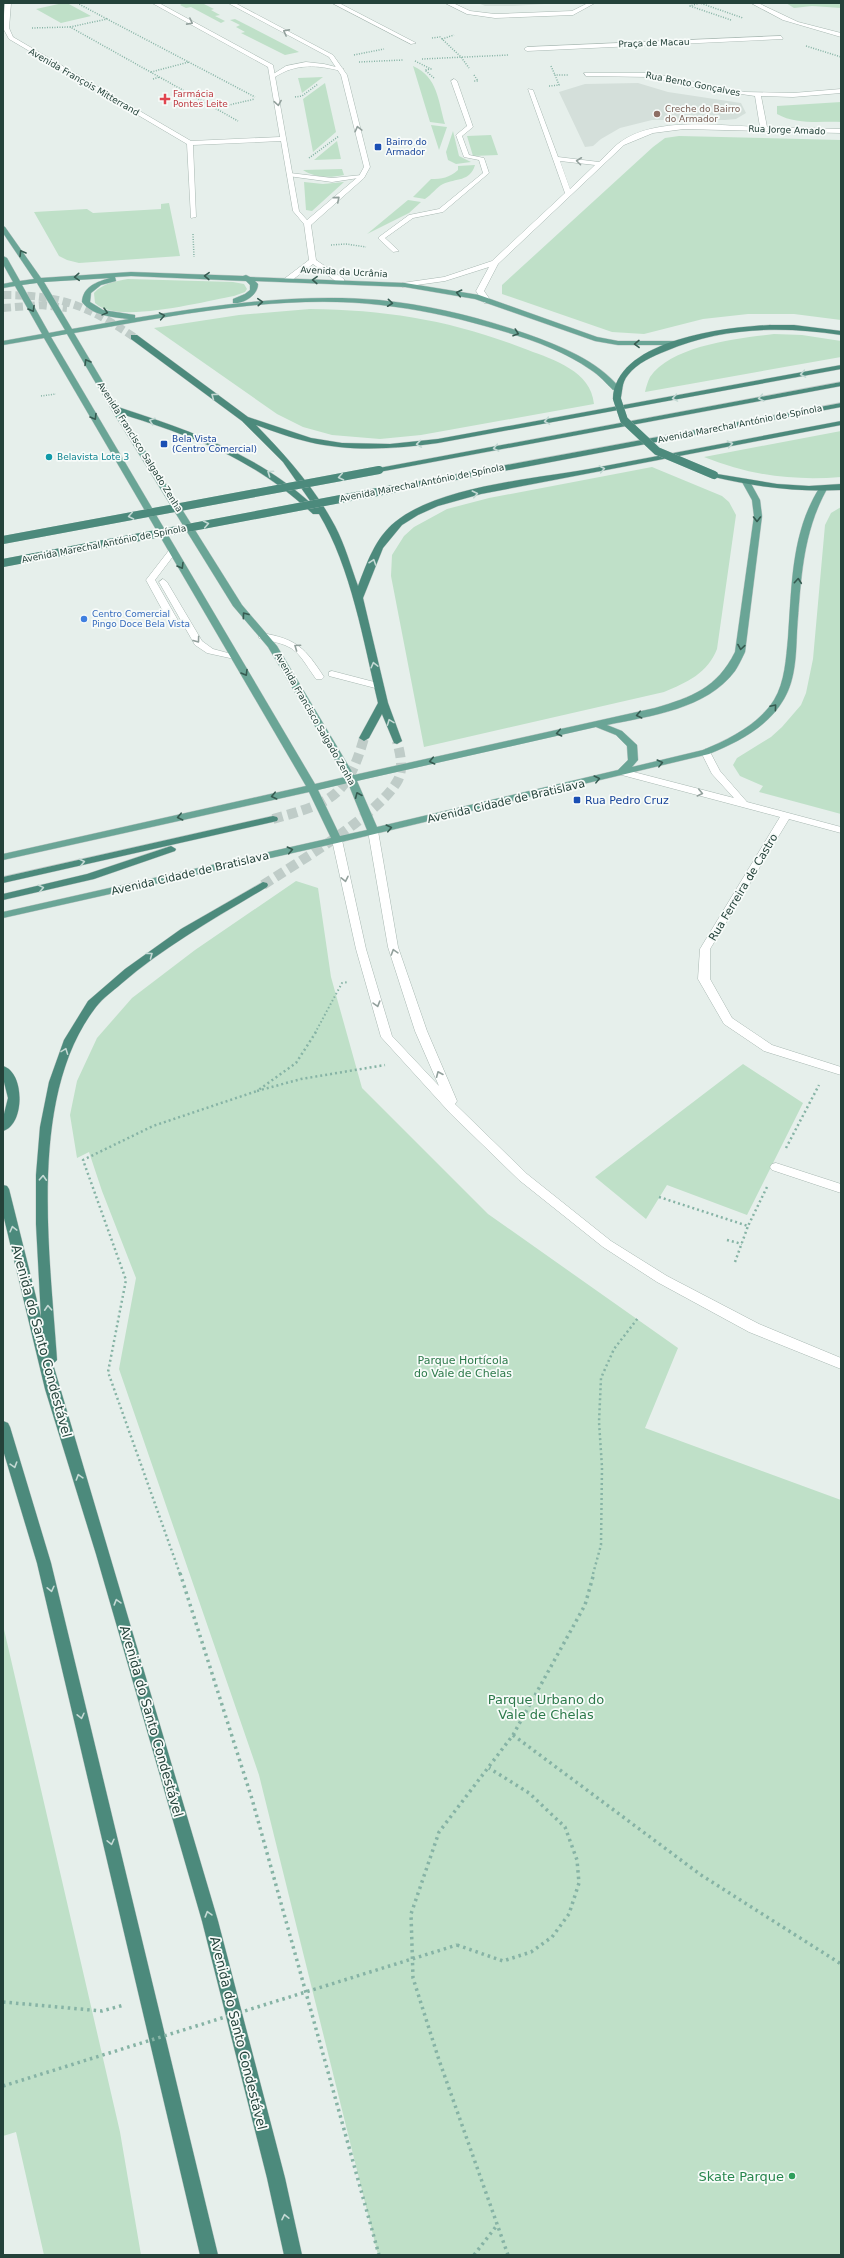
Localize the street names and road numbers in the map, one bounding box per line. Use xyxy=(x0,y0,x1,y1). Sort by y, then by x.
street label: Praça de Macau xyxy=(618,37,690,49)
street label: Avenida François Mitterrand xyxy=(27,46,141,118)
street label: Rua Bento Gonçalves xyxy=(645,70,741,98)
street label: Rua Jorge Amado xyxy=(748,124,826,136)
street label: Avenida da Ucrânia xyxy=(300,265,388,279)
street label: Avenida Francisco Salgado Zenha xyxy=(96,380,184,514)
street label: Avenida Marechal António de Spínola xyxy=(657,403,823,445)
street label: Avenida Marechal António de Spínola xyxy=(339,462,505,504)
street label: Avenida Marechal António de Spínola xyxy=(21,523,187,565)
street label: Avenida Francisco Salgado Zenha xyxy=(273,651,357,787)
street label: Avenida Cidade de Bratislava xyxy=(426,777,586,826)
street label: Rua Ferreira de Castro xyxy=(706,831,781,943)
street label: Avenida Cidade de Bratislava xyxy=(110,849,270,898)
street label: Avenida do Santo Condestável xyxy=(9,1243,74,1439)
street label: Avenida do Santo Condestável xyxy=(117,1624,186,1819)
street label: Avenida do Santo Condestável xyxy=(207,1935,270,2131)

